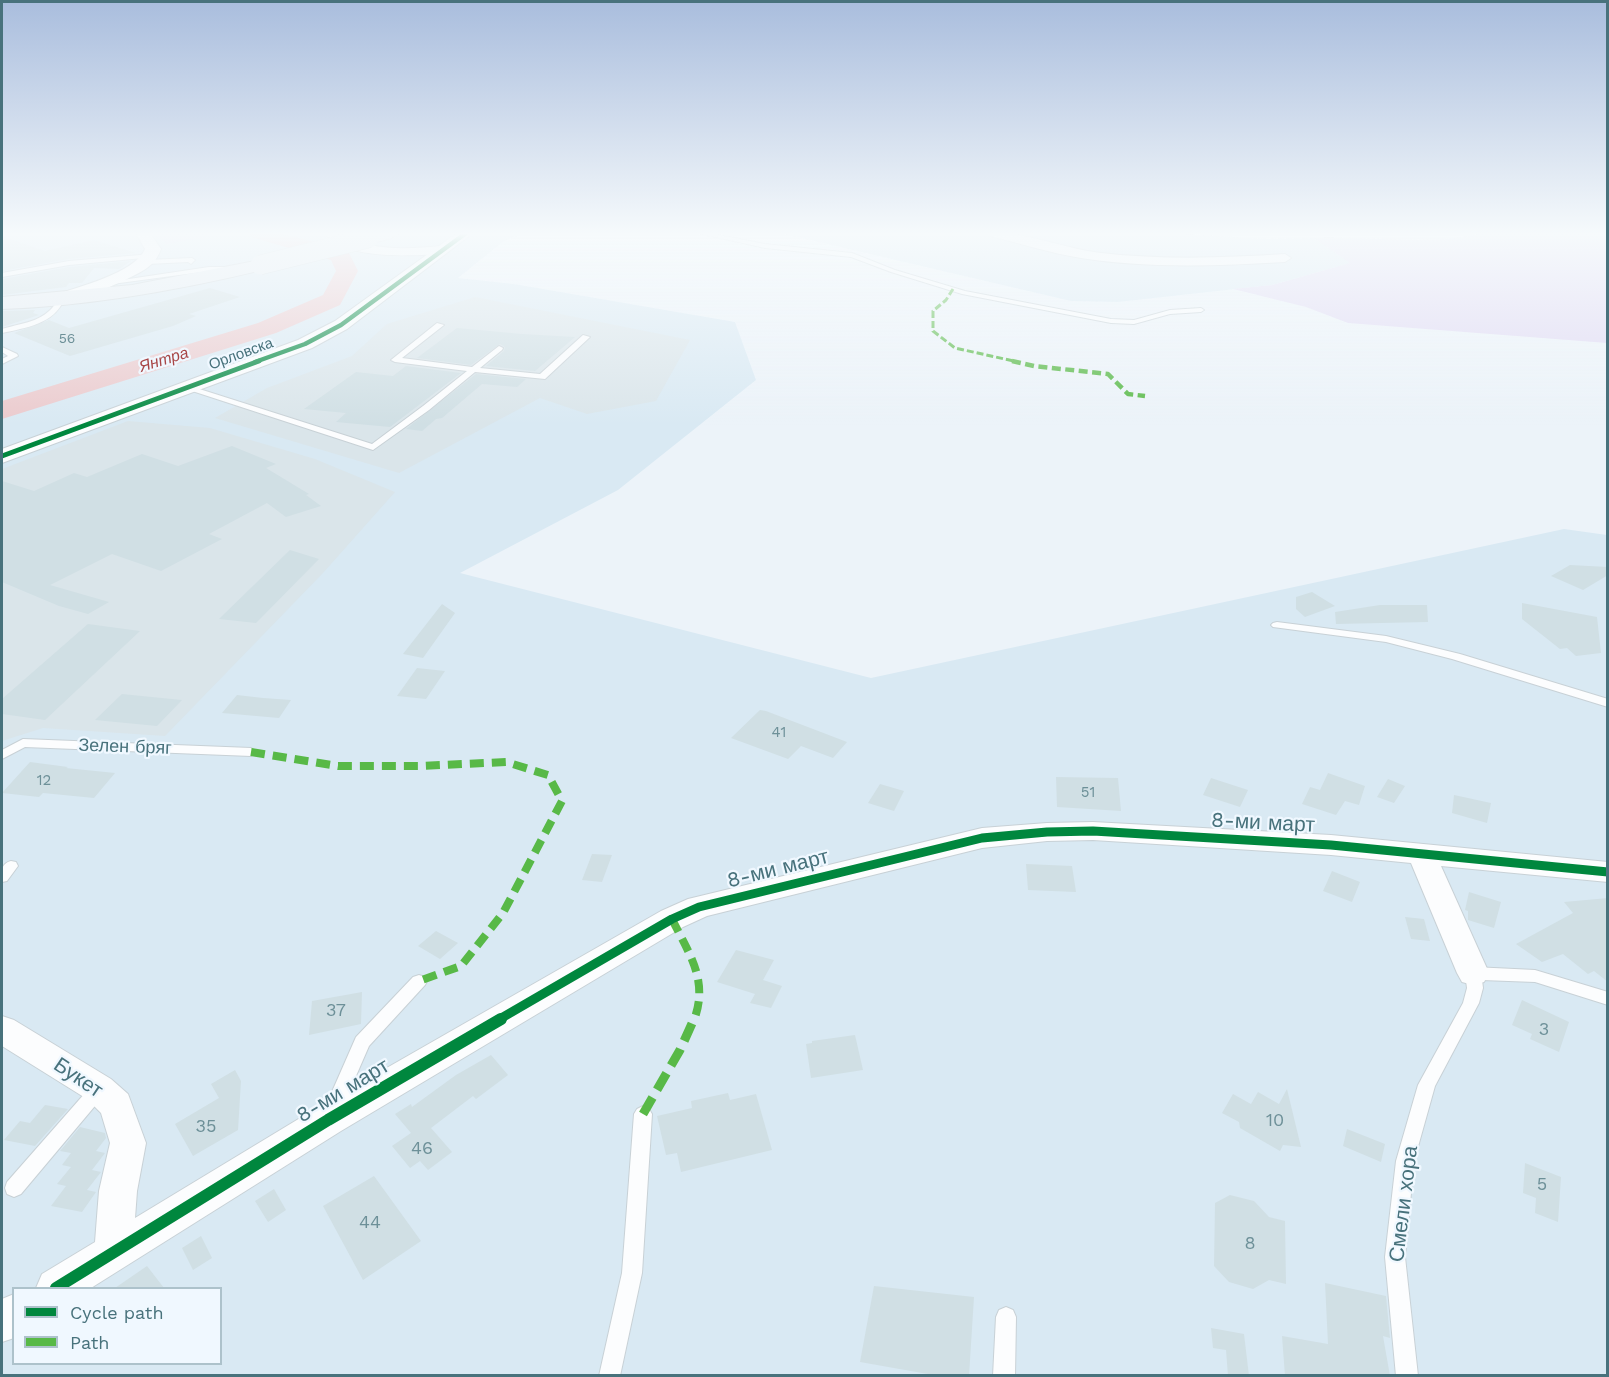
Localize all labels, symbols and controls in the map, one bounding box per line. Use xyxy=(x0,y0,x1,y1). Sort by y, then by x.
house number: 56 xyxy=(59,331,75,347)
street label: Орловска xyxy=(206,334,276,374)
water label: Янтра xyxy=(137,343,191,377)
house number: 41 xyxy=(772,724,786,742)
street label: Зелен бряг xyxy=(78,735,172,759)
house number: 12 xyxy=(37,772,51,790)
house number: 51 xyxy=(1081,784,1095,802)
street label: 8-ми март xyxy=(1210,808,1316,838)
street label: 8-ми март xyxy=(725,844,831,894)
house number: 37 xyxy=(326,1000,346,1022)
house number: 3 xyxy=(1539,1019,1549,1041)
street label: Букет xyxy=(49,1052,107,1104)
street label: 8-ми март xyxy=(292,1053,394,1129)
house number: 10 xyxy=(1266,1110,1284,1132)
house number: 35 xyxy=(196,1116,216,1138)
house number: 46 xyxy=(411,1138,433,1160)
street label: Смели хора xyxy=(1384,1144,1424,1264)
house number: 5 xyxy=(1537,1174,1547,1196)
house number: 44 xyxy=(359,1212,381,1234)
house number: 8 xyxy=(1244,1233,1256,1255)
legend xyxy=(12,1287,222,1365)
text: Cycle path xyxy=(70,1302,164,1323)
text: Path xyxy=(70,1332,110,1353)

